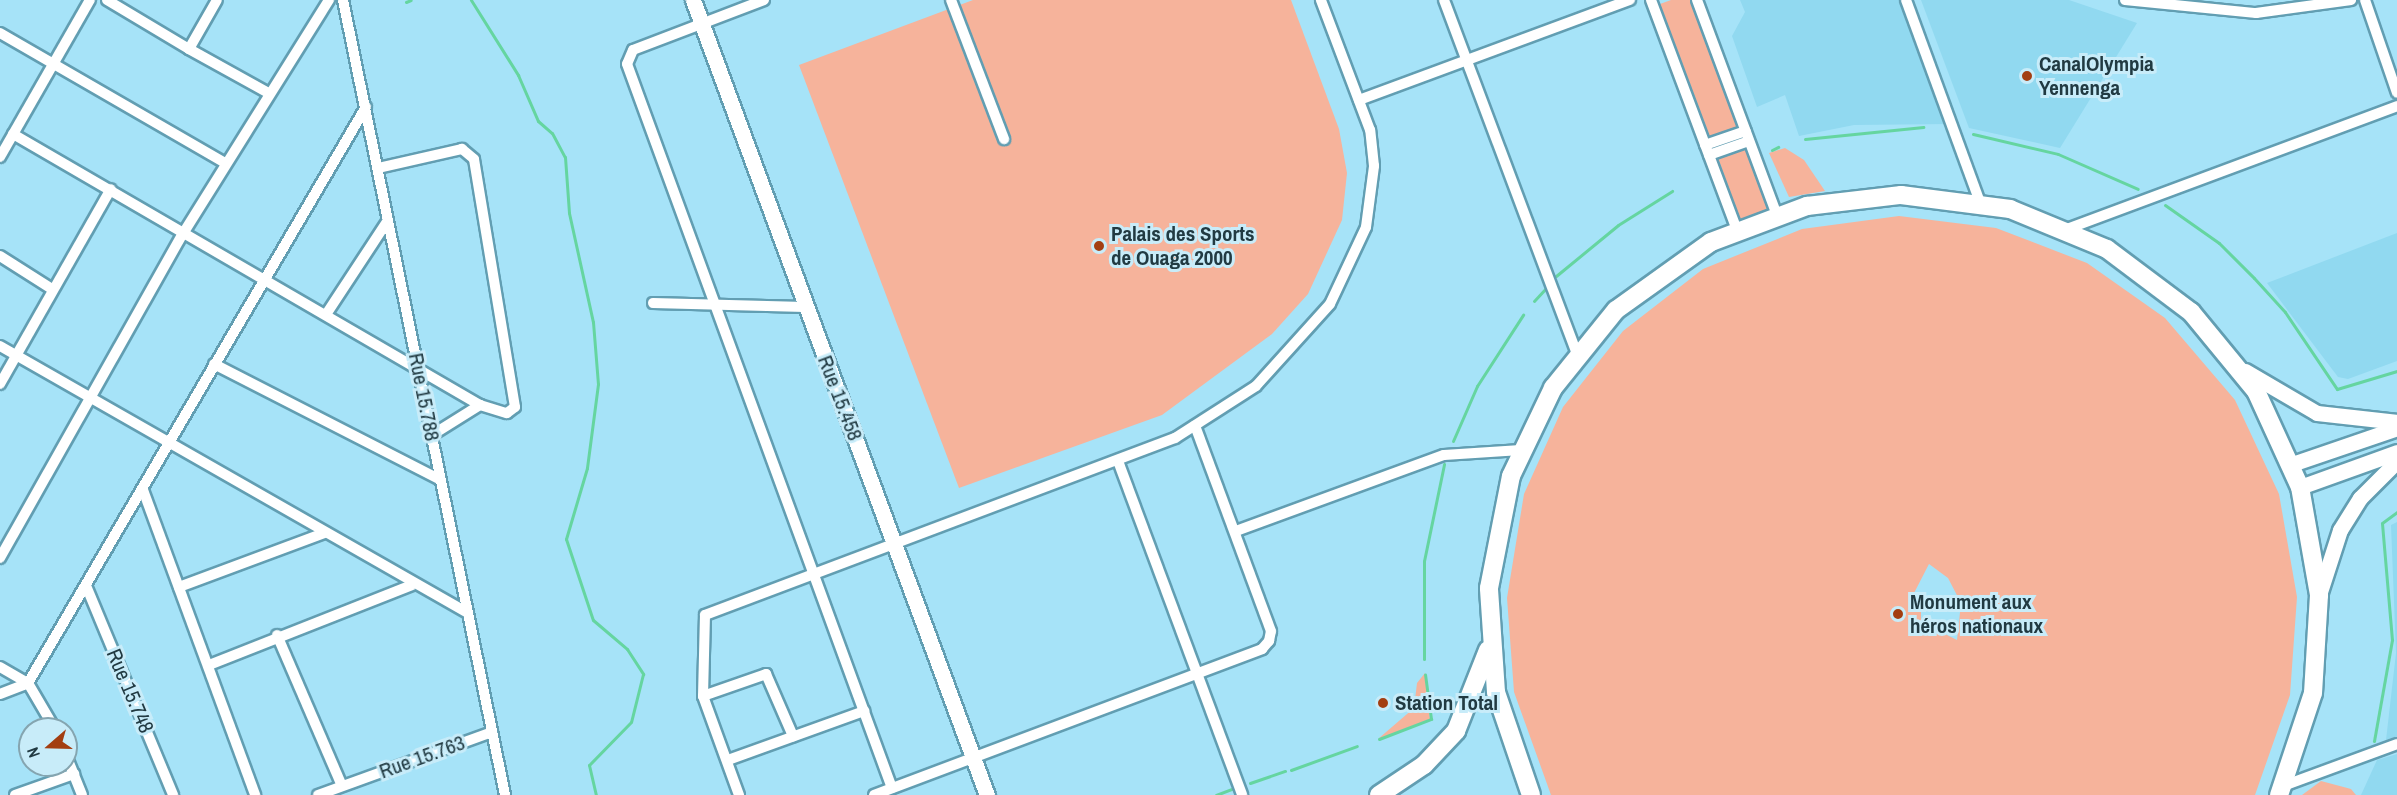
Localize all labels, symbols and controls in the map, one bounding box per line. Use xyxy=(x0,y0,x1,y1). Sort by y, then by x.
place label: CanalOlympia Yennenga xyxy=(2039,51,2154,101)
marker: CanalOlympia Yennenga xyxy=(2020,69,2034,83)
place label: Palais des Sports de Ouaga 2000 xyxy=(1111,221,1255,271)
marker: Palais des Sports de Ouaga 2000 xyxy=(1092,239,1106,253)
street label: Rue 15.788 xyxy=(403,351,445,443)
street label: Rue 15.458 xyxy=(812,352,868,444)
place label: Monument aux héros nationaux xyxy=(1910,589,2043,639)
marker: Monument aux héros nationaux xyxy=(1891,607,1905,621)
street label: Rue 15.748 xyxy=(101,645,159,737)
place label: Station Total xyxy=(1395,690,1498,716)
marker: Station Total xyxy=(1376,696,1390,710)
north arrow xyxy=(18,717,78,777)
street label: Rue 15.763 xyxy=(376,730,468,784)
text: N xyxy=(21,744,45,761)

